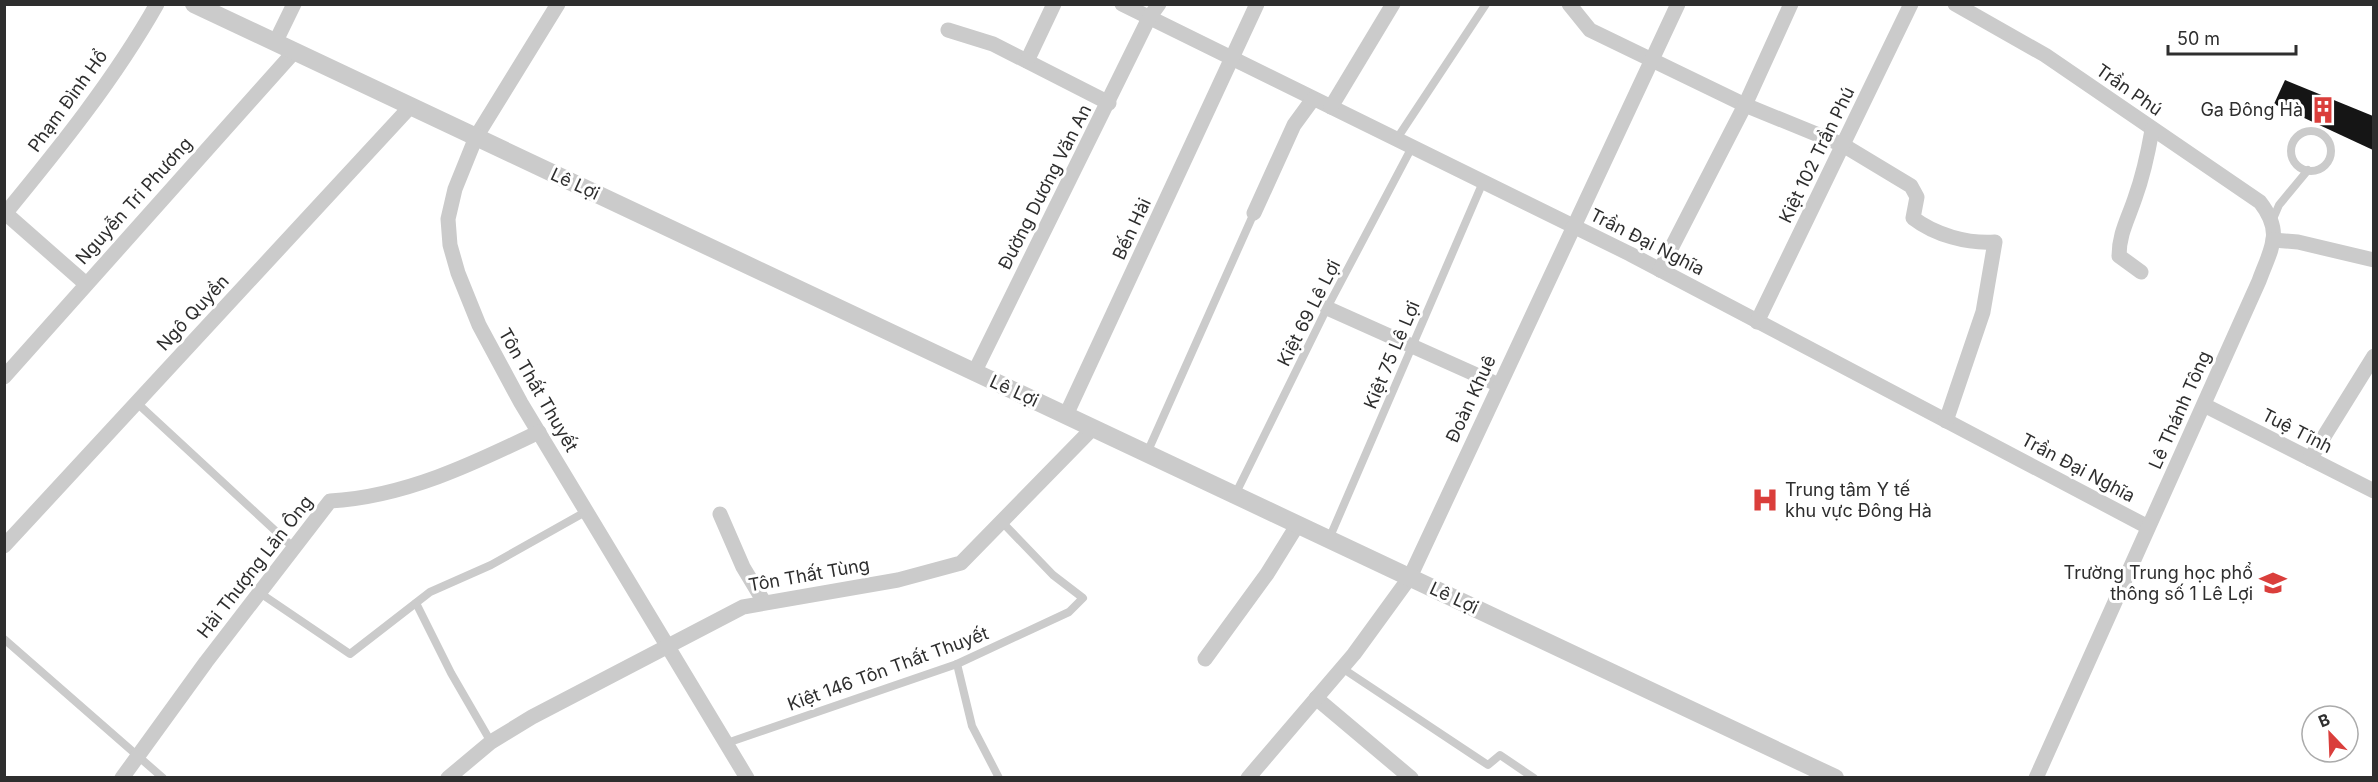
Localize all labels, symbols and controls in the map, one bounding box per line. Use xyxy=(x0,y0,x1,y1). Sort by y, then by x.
scale bar xyxy=(2168,18,2296,56)
text: 50 m xyxy=(2177,28,2220,49)
street label: Phạm Đình Hổ xyxy=(24,46,112,156)
street label: Trần Phú xyxy=(2092,59,2166,120)
street label: Kiệt 102 Trần Phú xyxy=(1774,83,1859,226)
building icon: Ga Đông Hà xyxy=(2308,95,2338,125)
place label: Ga Đông Hà xyxy=(2200,99,2303,120)
street label: Đường Dương Văn An xyxy=(994,101,1095,273)
street label: Nguyễn Tri Phương xyxy=(71,133,196,268)
street label: Lê Lợi xyxy=(548,163,603,204)
street label: Bến Hải xyxy=(1108,195,1155,263)
street label: Trần Đại Nghĩa xyxy=(1587,204,1708,279)
street label: Kiệt 69 Lê Lợi xyxy=(1273,256,1344,369)
street label: Ngô Quyền xyxy=(152,270,233,355)
street label: Kiệt 75 Lê Lợi xyxy=(1359,298,1424,412)
street label: Tôn Thất Thuyết xyxy=(495,324,582,455)
street label: Lê Thánh Tông xyxy=(2144,347,2215,472)
street label: Đoàn Khuê xyxy=(1441,352,1500,446)
street label: Lê Lợi xyxy=(987,370,1042,411)
street label: Tuệ Tĩnh xyxy=(2259,404,2336,457)
street label: Trần Đại Nghĩa xyxy=(2018,429,2139,506)
place label: Trung tâm Y tế khu vực Đông Hà xyxy=(1785,479,1932,521)
hospital icon: Trung tâm Y tế khu vực Đông Hà xyxy=(1750,485,1780,515)
street label: Hải Thượng Lãn Ông xyxy=(192,491,317,642)
street label: Tôn Thất Tùng xyxy=(747,554,871,595)
place label: Trường Trung học phổ thông số 1 Lê Lợi xyxy=(2064,562,2253,604)
school or university icon: Trường Trung học phổ thông số 1 Lê Lợi xyxy=(2258,568,2288,598)
street label: Lê Lợi xyxy=(1427,577,1482,618)
street label: Kiệt 146 Tôn Thất Thuyết xyxy=(784,622,991,715)
north arrow xyxy=(2300,704,2360,764)
text: B xyxy=(2315,709,2333,731)

